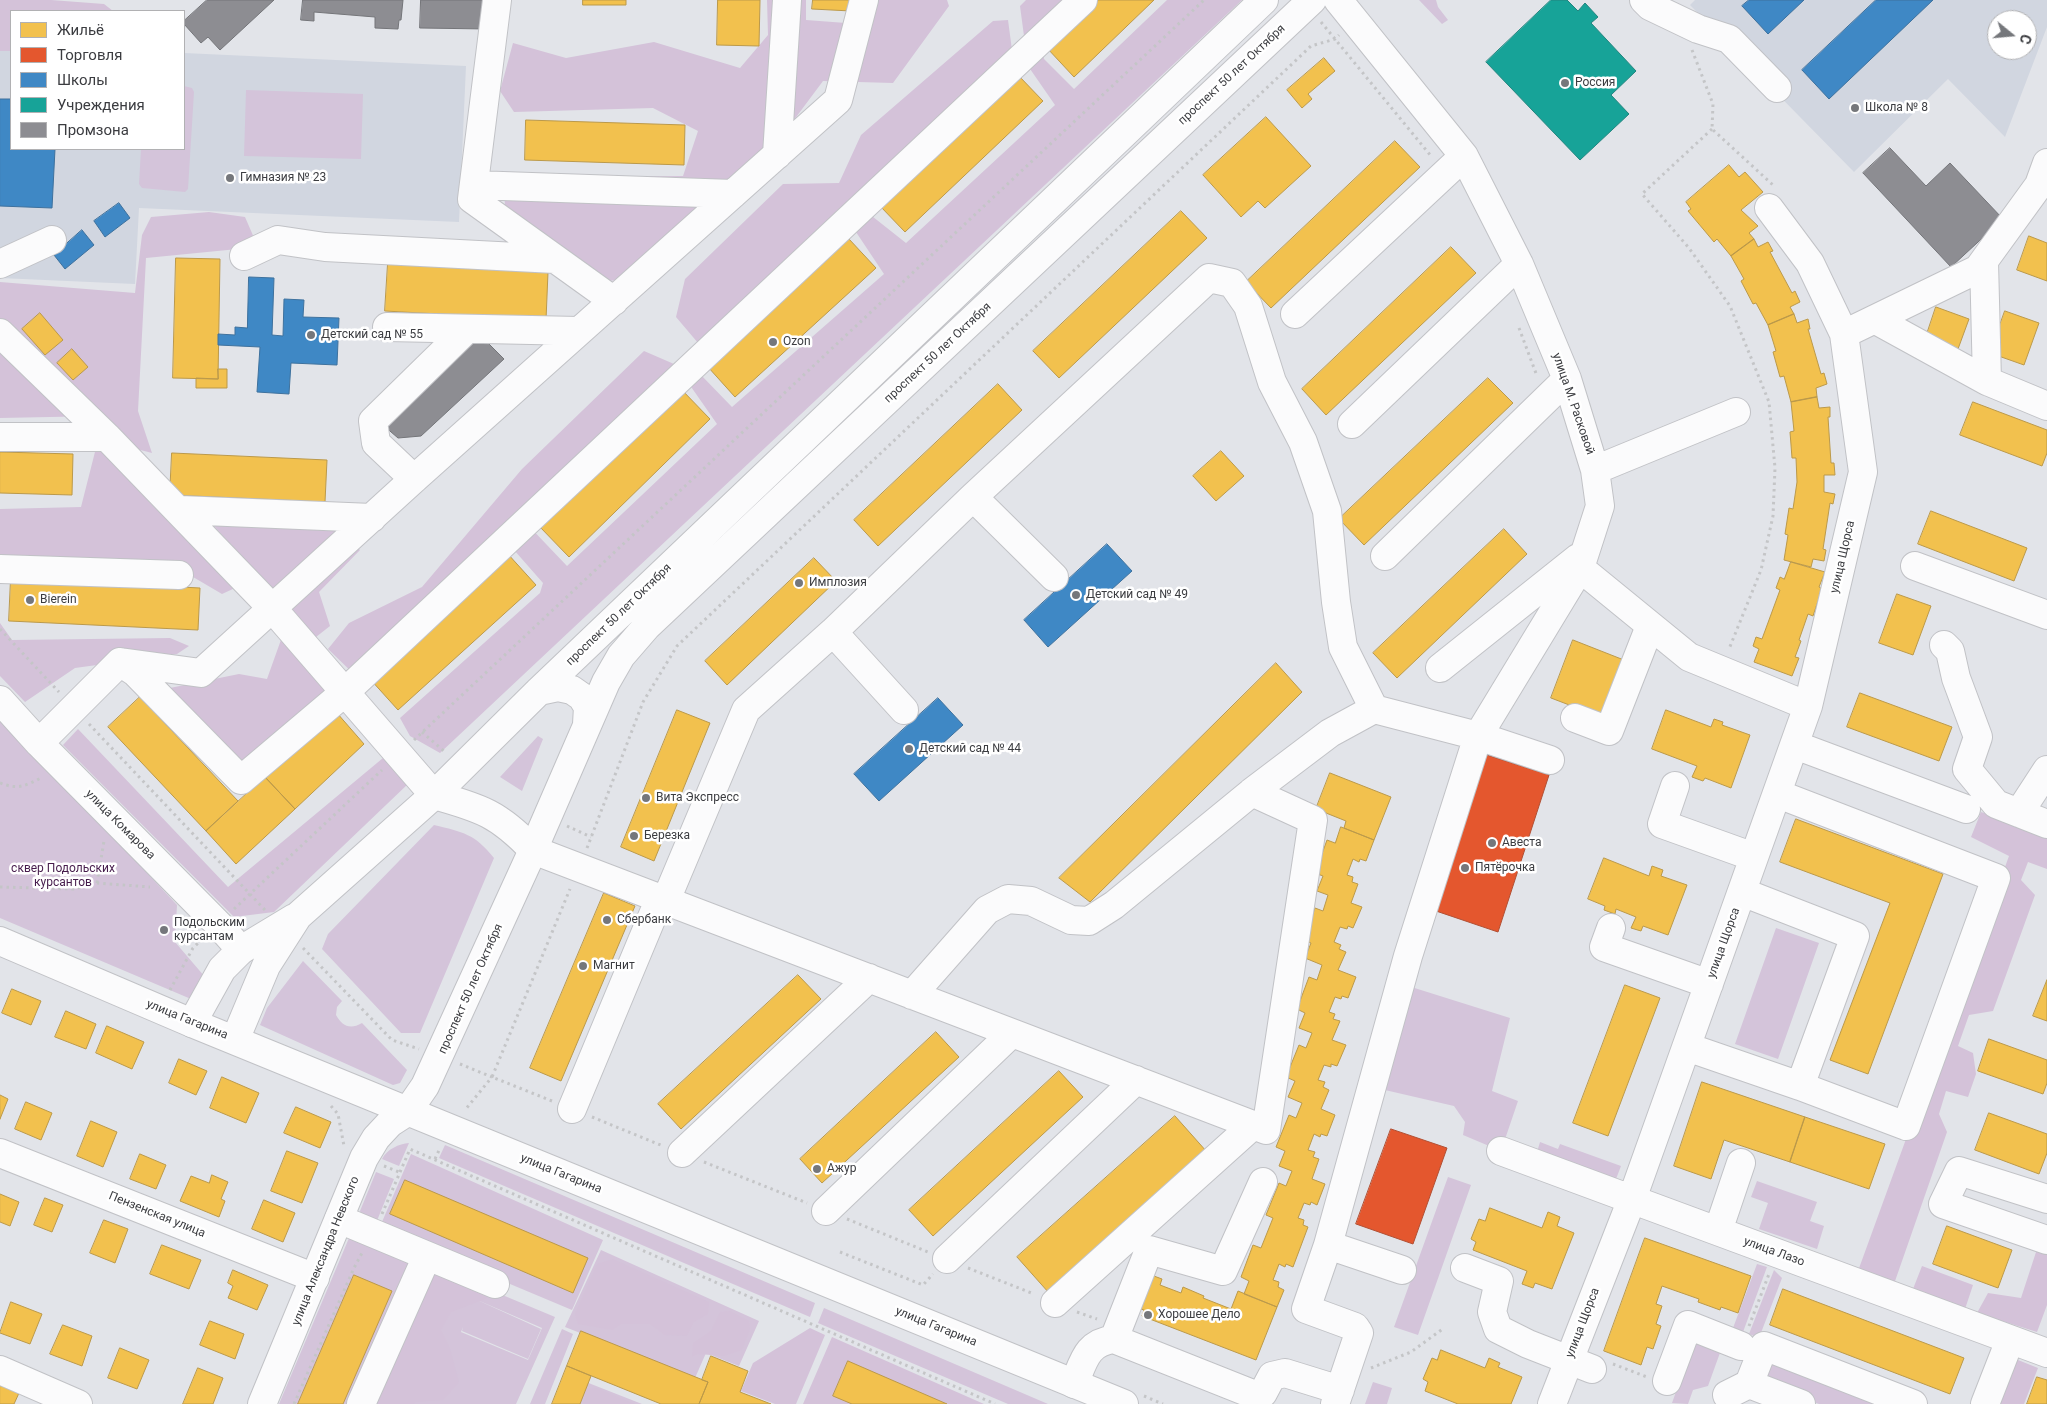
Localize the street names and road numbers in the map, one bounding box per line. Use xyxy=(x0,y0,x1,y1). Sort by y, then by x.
street label: проспект 50 лет Октября xyxy=(1176,22,1288,128)
street label: проспект 50 лет Октября xyxy=(882,300,994,406)
street label: улица М. Расковой xyxy=(1549,351,1597,457)
street label: улица Щорса xyxy=(1828,519,1858,595)
street label: проспект 50 лет Октября xyxy=(563,561,675,669)
street label: улица Комарова xyxy=(82,787,158,863)
street label: улица Щорса xyxy=(1705,906,1743,980)
street label: проспект 50 лет Октября xyxy=(436,922,506,1056)
street label: улица Гагарина xyxy=(144,997,230,1043)
street label: улица Гагарина xyxy=(518,1151,604,1197)
street label: улица Александра Невского xyxy=(289,1174,363,1328)
street label: Пензенская улица xyxy=(107,1189,207,1241)
street label: улица Лазо xyxy=(1742,1234,1806,1270)
street label: улица Щорса xyxy=(1563,1286,1603,1360)
street label: улица Гагарина xyxy=(893,1304,979,1350)

